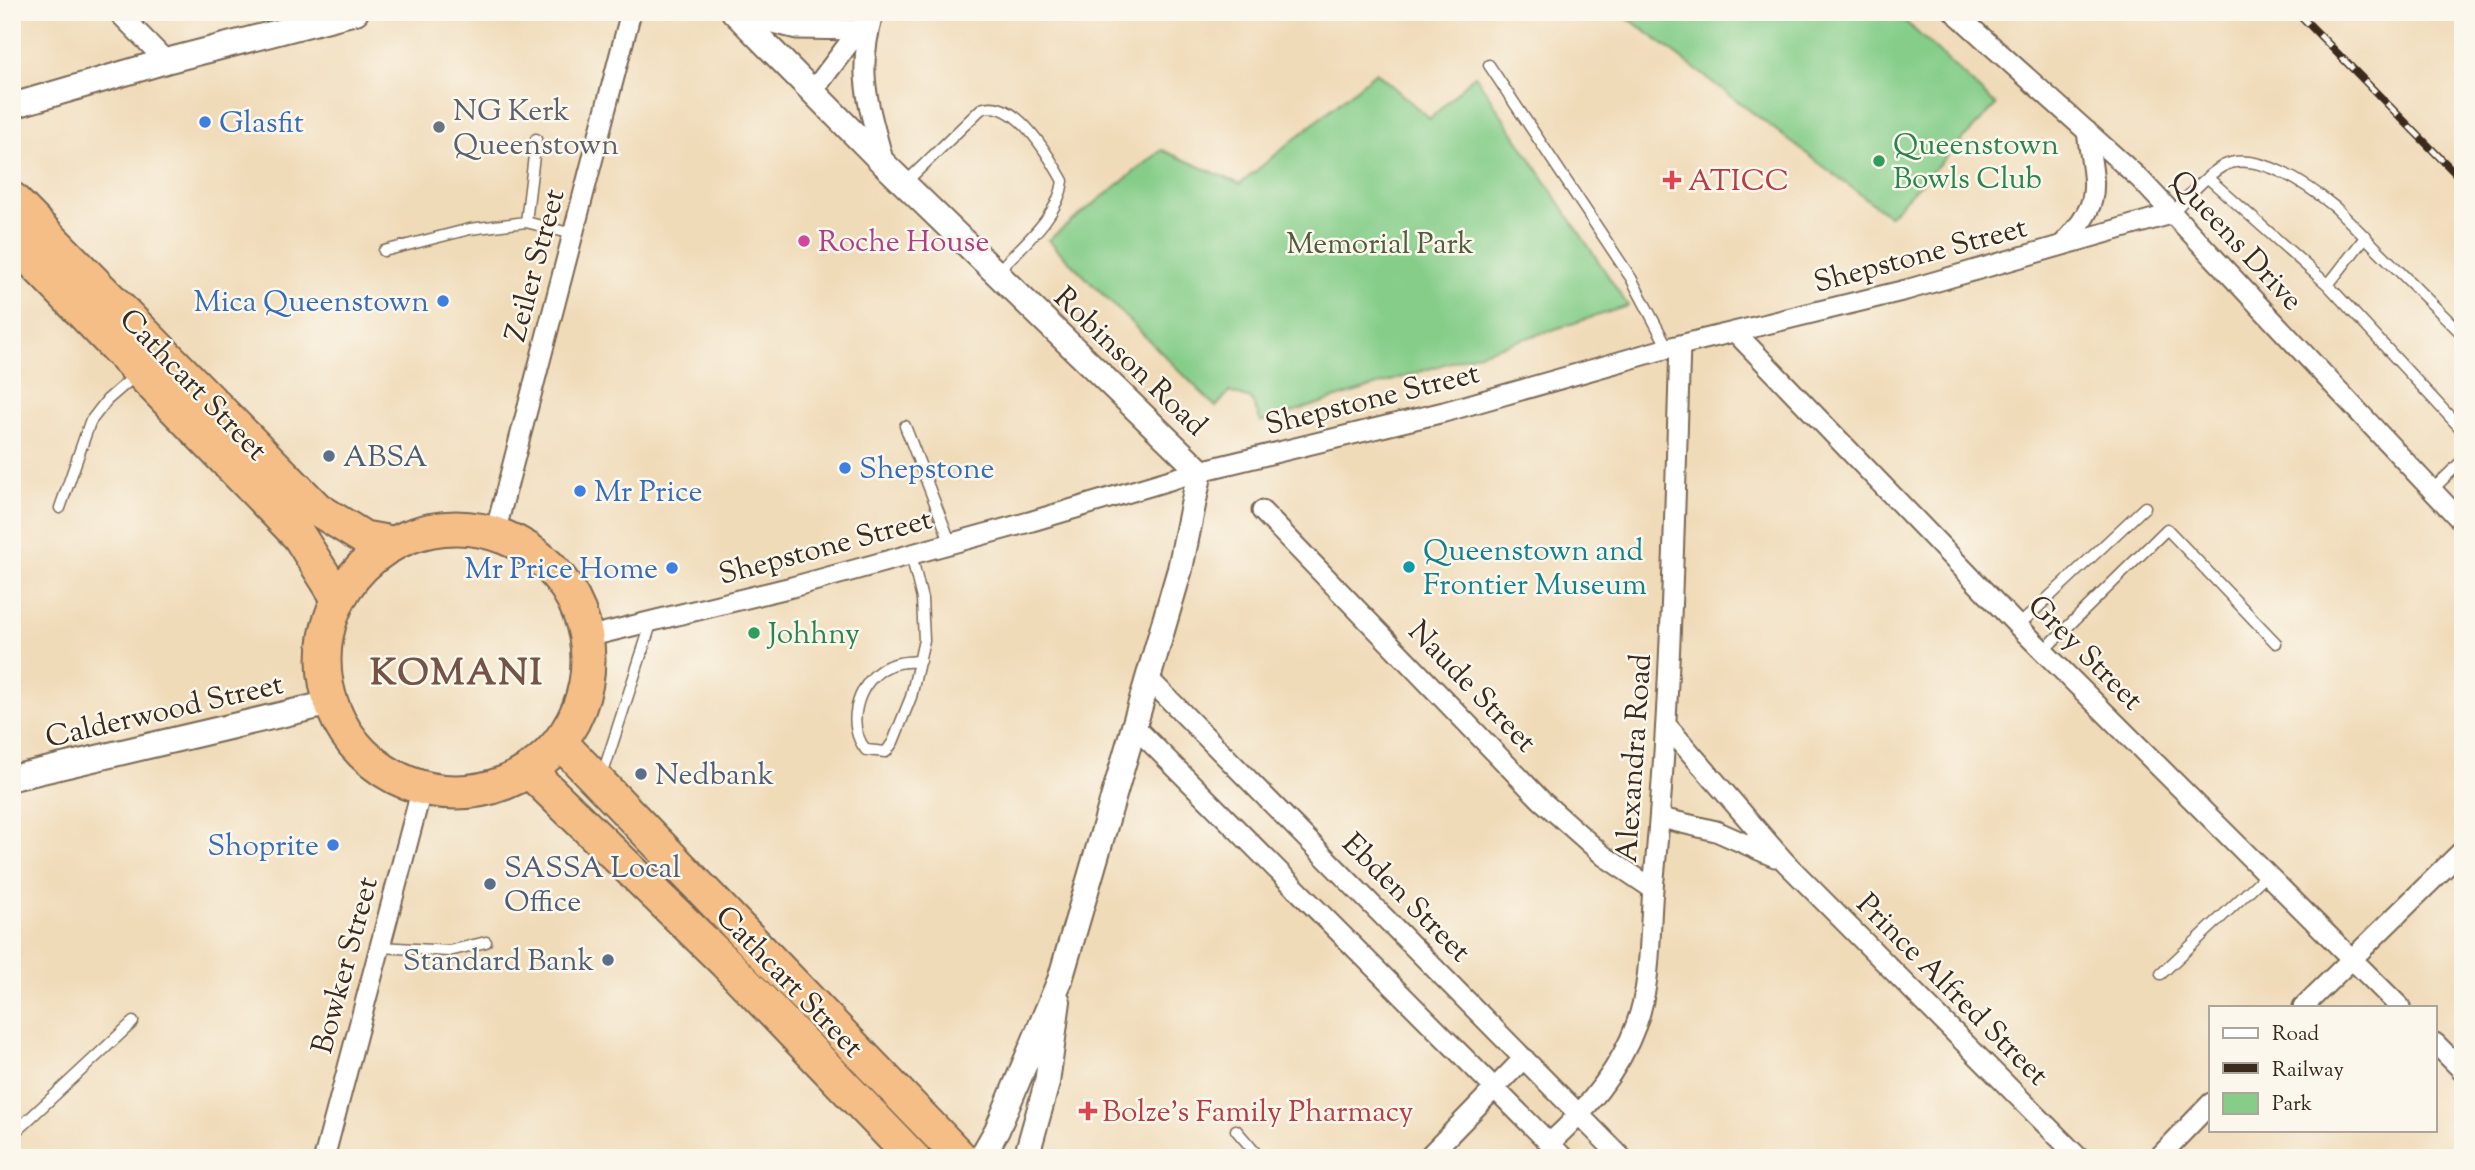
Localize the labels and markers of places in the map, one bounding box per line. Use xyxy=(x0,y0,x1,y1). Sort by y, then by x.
place label: NG Kerk Queenstown xyxy=(453,91,619,168)
place label: Glasfit xyxy=(219,103,304,146)
marker: Glasfit xyxy=(197,114,213,130)
marker: NG Kerk Queenstown xyxy=(431,119,447,135)
place label: Queenstown Bowls Club xyxy=(1893,125,2059,202)
marker: Queenstown Bowls Club xyxy=(1871,153,1887,169)
place label: ATICC xyxy=(1688,161,1789,204)
marker: ATICC xyxy=(1662,170,1682,190)
place label: Roche House xyxy=(818,222,989,265)
marker: Roche House xyxy=(796,233,812,249)
place label: Mica Queenstown xyxy=(193,282,429,325)
marker: Mica Queenstown xyxy=(435,293,451,309)
place label: ABSA xyxy=(343,437,428,480)
marker: ABSA xyxy=(321,448,337,464)
place label: Shepstone xyxy=(859,449,994,492)
marker: Shepstone xyxy=(837,460,853,476)
place label: Mr Price xyxy=(594,472,702,515)
marker: Mr Price xyxy=(572,483,588,499)
place label: Queenstown and Frontier Museum xyxy=(1423,531,1647,608)
place label: Mr Price Home xyxy=(465,549,658,592)
marker: Queenstown and Frontier Museum xyxy=(1401,559,1417,575)
marker: Mr Price Home xyxy=(664,560,680,576)
place label: Johhny xyxy=(766,614,860,657)
marker: Johhny xyxy=(746,625,762,641)
place label: Nedbank xyxy=(655,755,774,798)
marker: Nedbank xyxy=(633,766,649,782)
place label: Shoprite xyxy=(207,826,319,869)
marker: Shoprite xyxy=(325,837,341,853)
place label: SASSA Local Office xyxy=(504,848,681,925)
marker: SASSA Local Office xyxy=(482,876,498,892)
place label: Standard Bank xyxy=(403,941,594,984)
marker: Standard Bank xyxy=(600,952,616,968)
place label: Bolze's Family Pharmacy xyxy=(1102,1092,1413,1135)
marker: Bolze's Family Pharmacy xyxy=(1080,1103,1096,1119)

